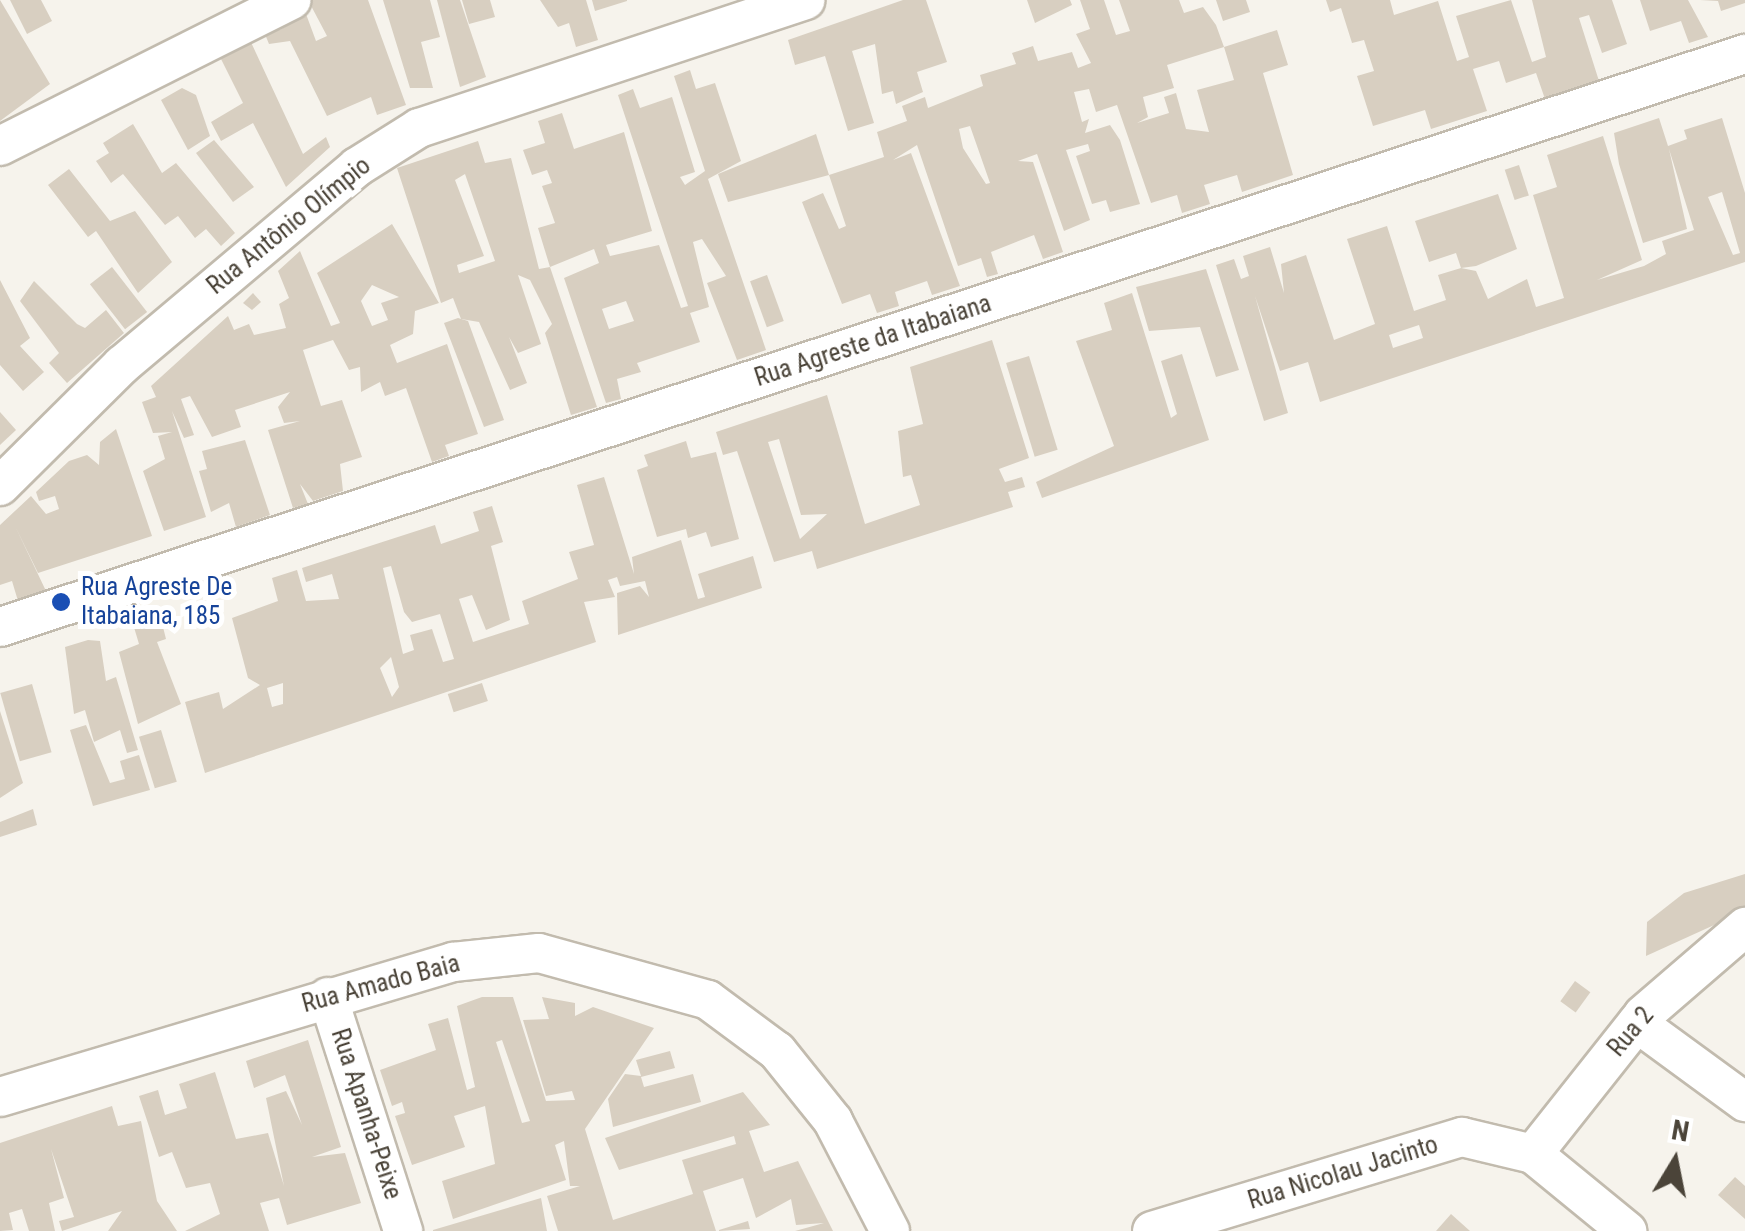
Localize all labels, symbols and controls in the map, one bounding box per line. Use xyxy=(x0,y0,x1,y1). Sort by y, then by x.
street label: Rua Antônio Olímpio xyxy=(201,151,377,301)
street label: Rua Agreste da Itabaiana xyxy=(751,289,995,393)
place label: Rua Agreste De Itabaiana, 185 xyxy=(81,573,232,632)
marker: Rua Agreste De Itabaiana, 185 xyxy=(50,591,72,613)
street label: Rua Amado Baia xyxy=(299,949,463,1019)
street label: Rua 2 xyxy=(1602,1001,1660,1063)
street label: Rua Apanha-Peixe xyxy=(324,1025,408,1203)
north arrow xyxy=(1625,1111,1725,1211)
text: N xyxy=(1669,1113,1692,1149)
street label: Rua Nicolau Jacinto xyxy=(1244,1130,1442,1216)

